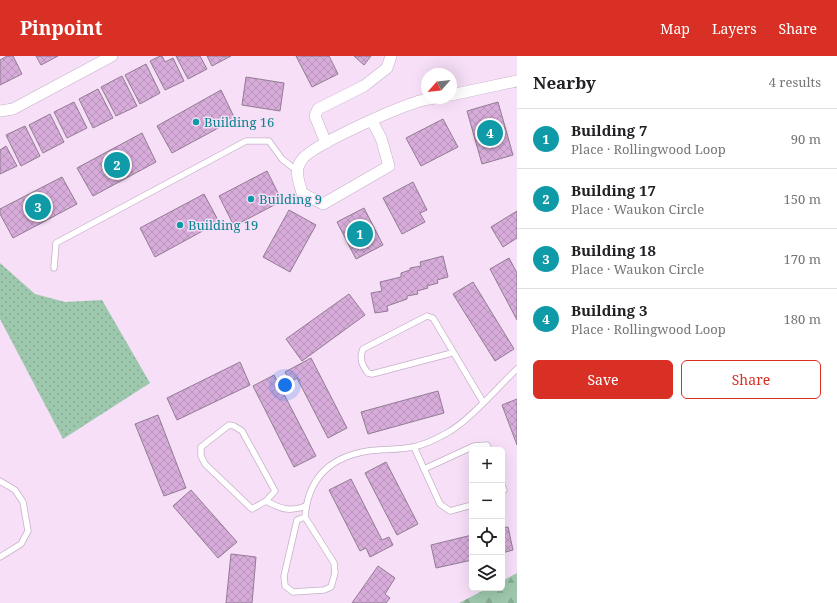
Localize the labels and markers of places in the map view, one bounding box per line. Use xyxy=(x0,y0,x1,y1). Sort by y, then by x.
place label: Building 16 xyxy=(204,113,274,131)
marker: Building 16 xyxy=(191,117,201,127)
pin: 4 xyxy=(477,118,503,148)
pin: 2 xyxy=(104,150,130,180)
place label: Building 9 xyxy=(259,190,322,208)
pin: 3 xyxy=(25,192,51,222)
marker: Building 9 xyxy=(246,194,256,204)
place label: Building 19 xyxy=(188,216,258,234)
pin: 1 xyxy=(347,219,373,249)
marker: Building 19 xyxy=(175,220,185,230)

